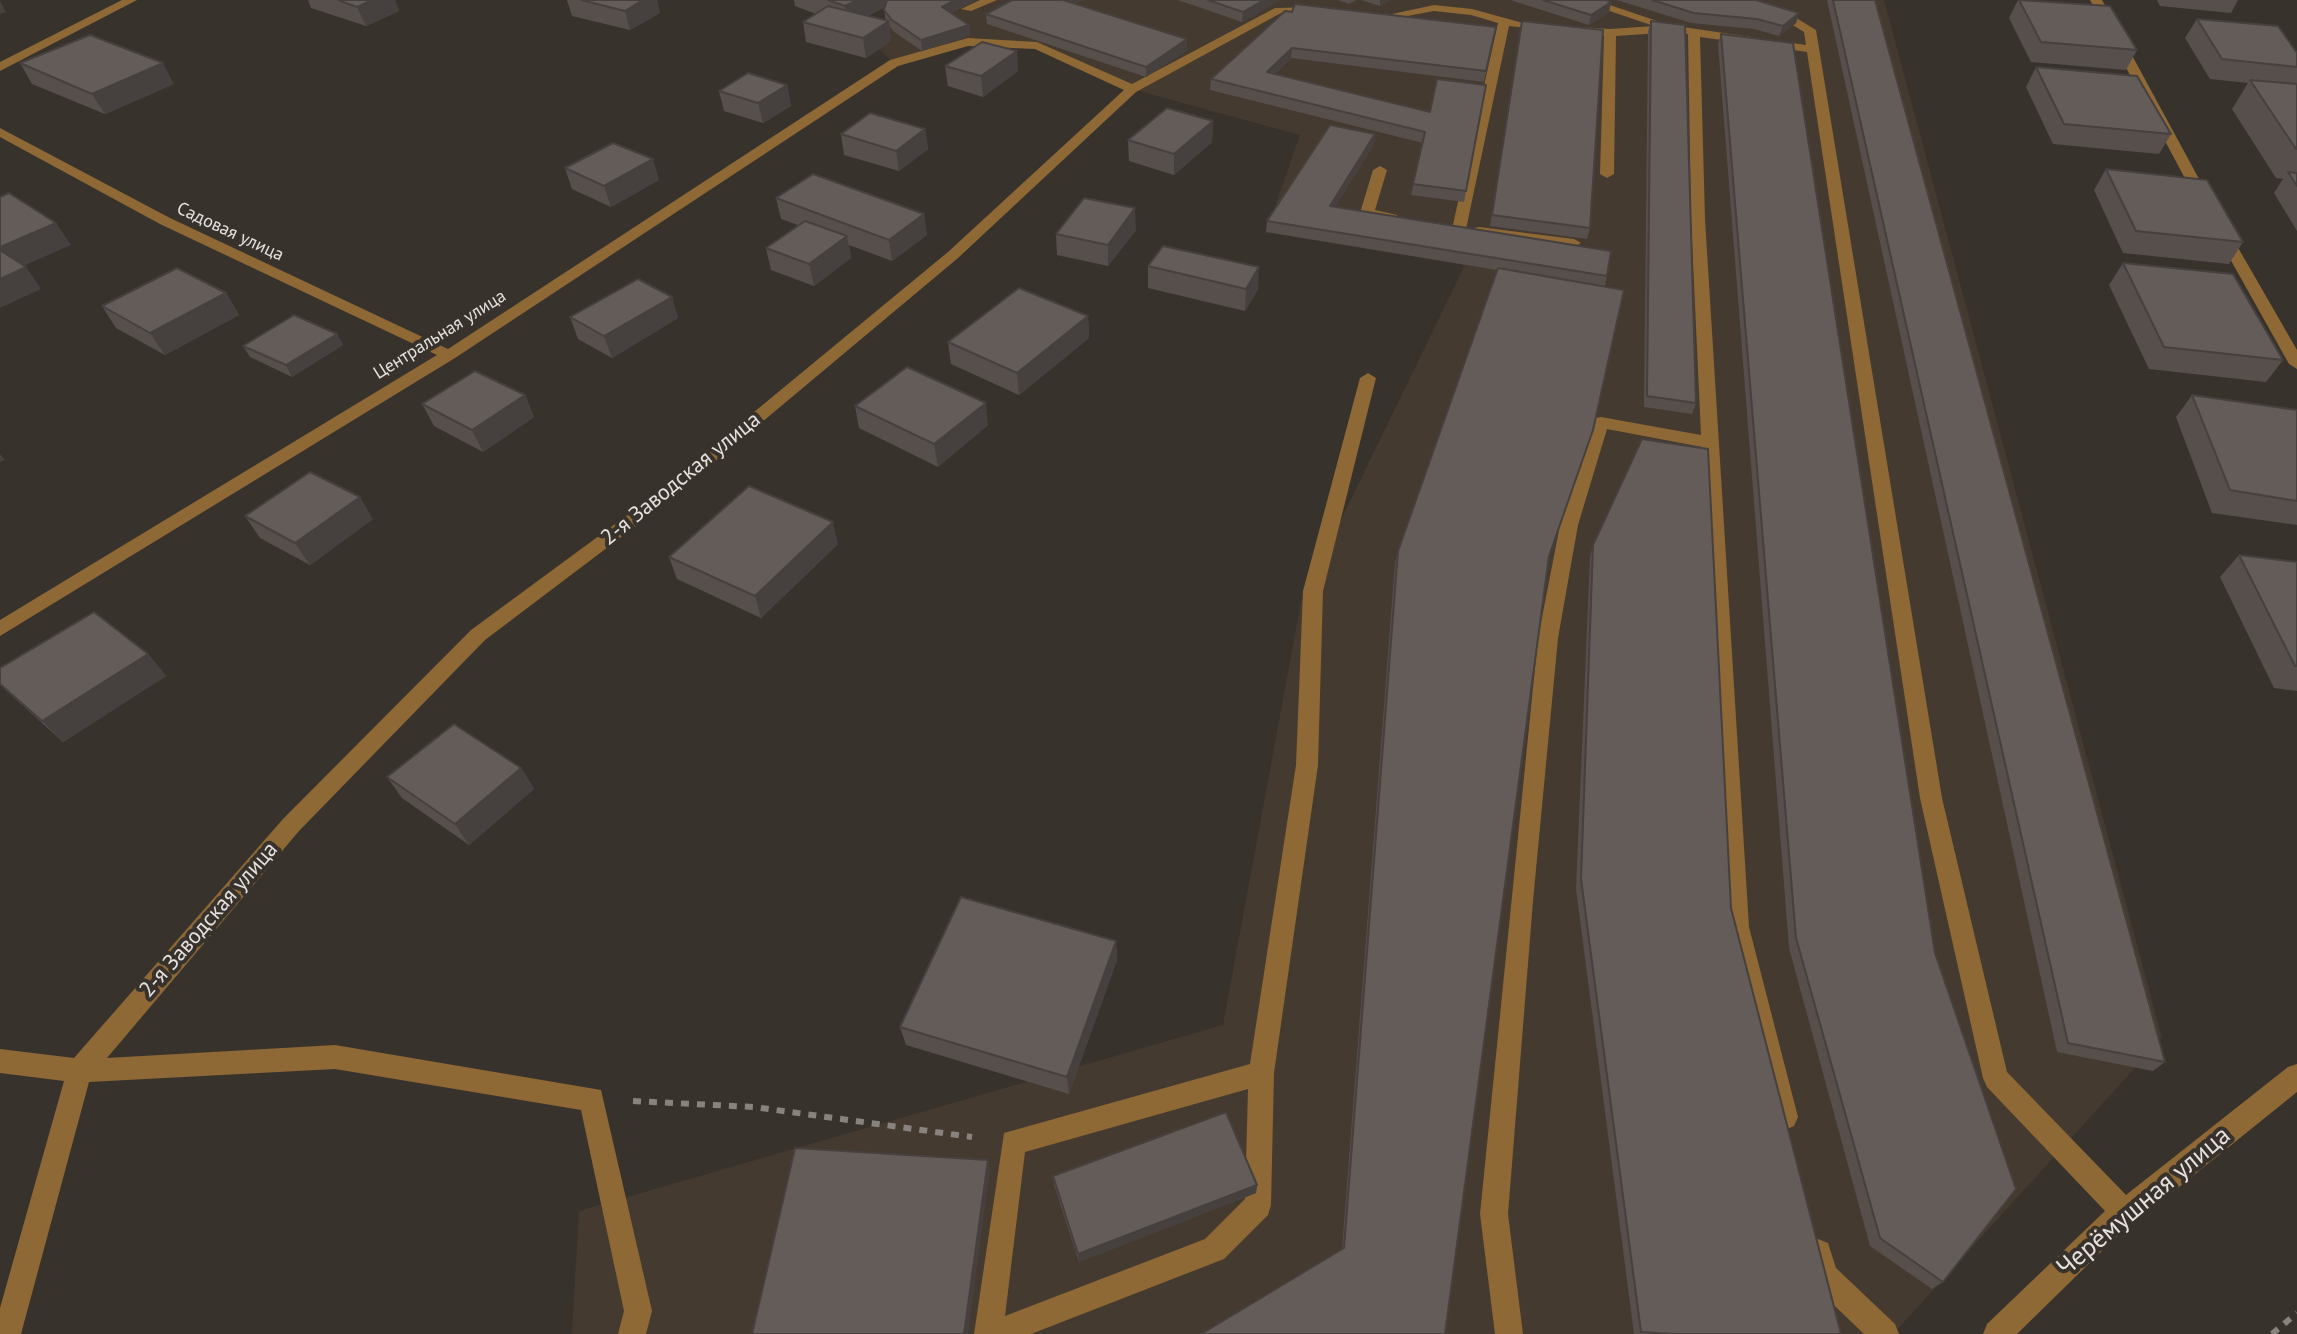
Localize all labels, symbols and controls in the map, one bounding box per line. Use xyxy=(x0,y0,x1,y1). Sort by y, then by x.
street label: Садовая улица xyxy=(173,198,287,266)
street label: Центральная улица xyxy=(370,286,510,384)
street label: 2-я Заводская улица xyxy=(596,407,766,551)
street label: 2-я Заводская улица xyxy=(134,837,284,1003)
street label: Черёмушная улица xyxy=(2051,1120,2237,1284)

